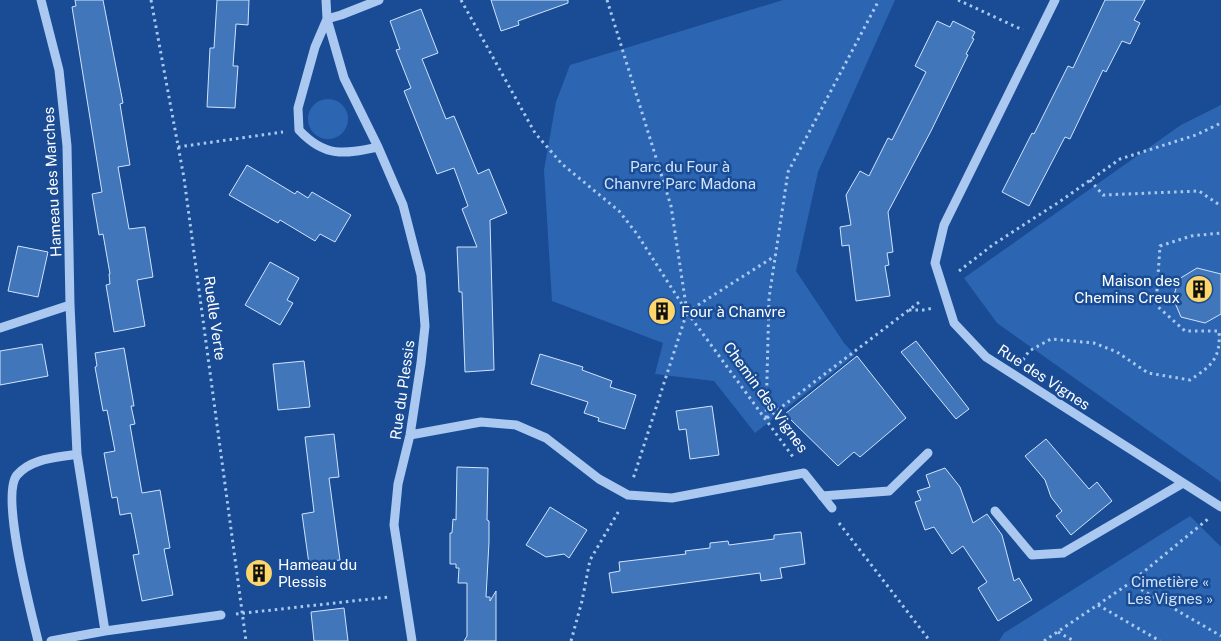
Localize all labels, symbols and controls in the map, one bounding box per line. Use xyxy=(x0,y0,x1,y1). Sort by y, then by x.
street label: Hameau des Marches xyxy=(40,107,64,257)
park label: Parc du Four à Chanvre Parc Madona xyxy=(604,158,756,192)
place label: Maison des Chemins Creux xyxy=(1074,272,1180,306)
building icon: Maison des Chemins Creux xyxy=(1184,274,1214,304)
street label: Ruelle Verte xyxy=(201,275,229,361)
building icon: Four à Chanvre xyxy=(647,296,677,326)
place label: Four à Chanvre xyxy=(681,303,786,320)
street label: Chemin des Vignes xyxy=(720,338,812,456)
street label: Rue du Plessis xyxy=(387,339,417,441)
street label: Rue des Vignes xyxy=(995,341,1093,413)
place label: Hameau du Plessis xyxy=(278,556,357,590)
building icon: Hameau du Plessis xyxy=(244,558,274,588)
park label: Cimetière « Les Vignes » xyxy=(1127,573,1213,607)

